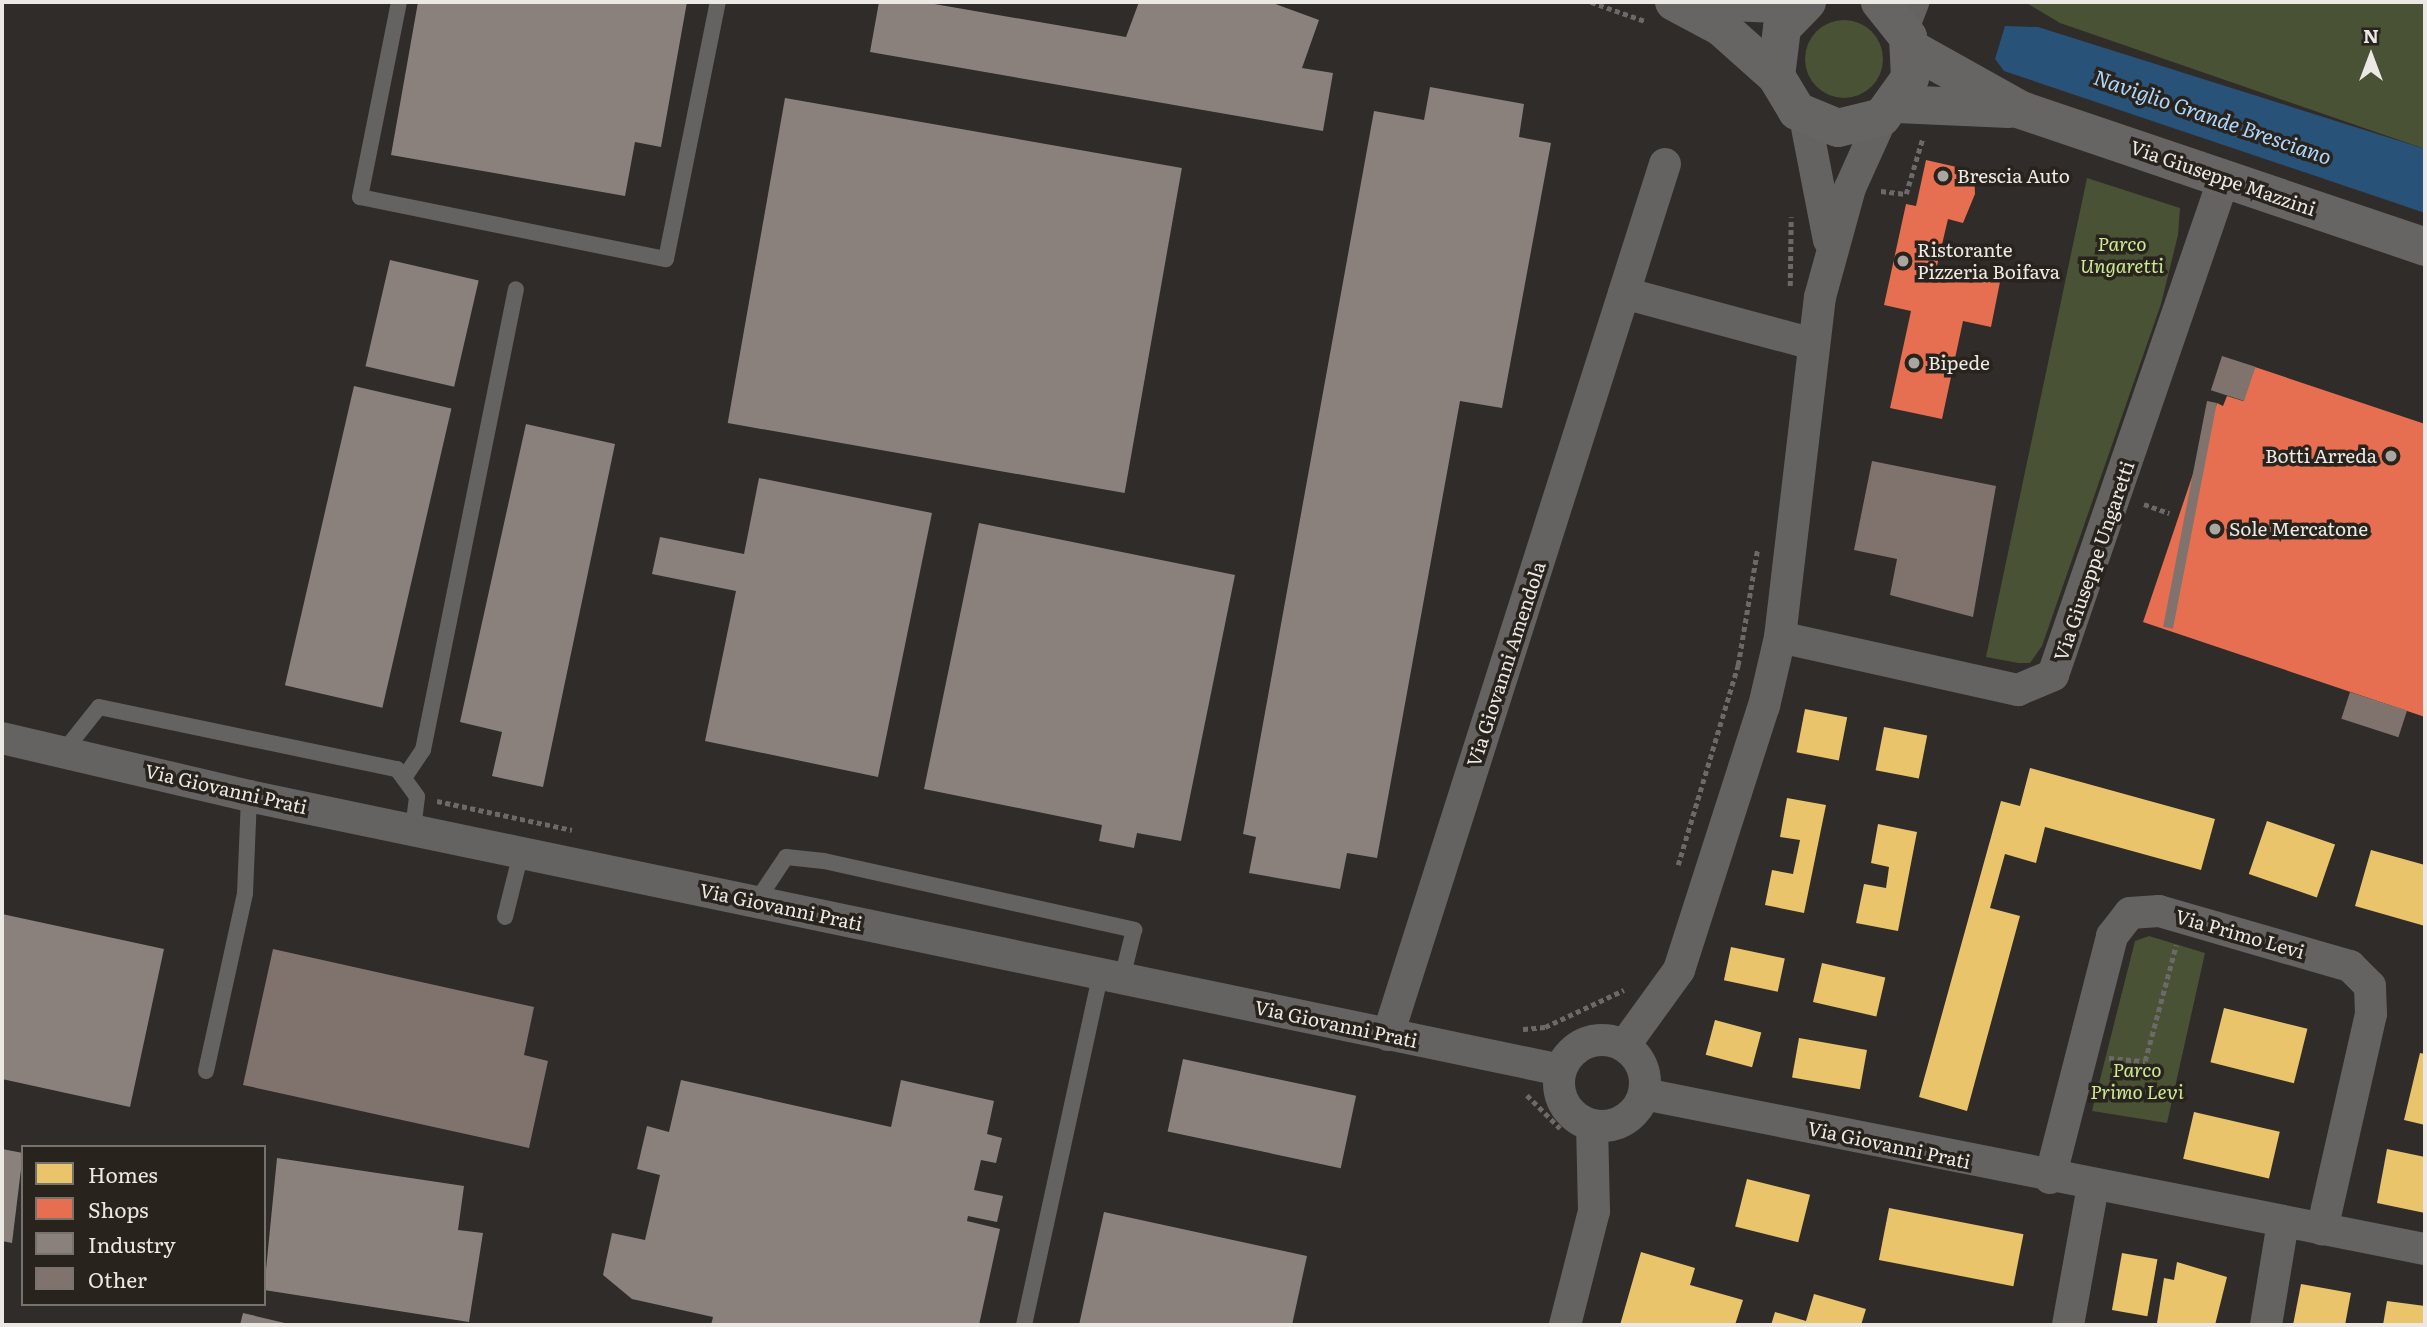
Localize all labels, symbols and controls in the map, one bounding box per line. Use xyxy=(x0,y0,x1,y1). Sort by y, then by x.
north arrow xyxy=(2336,21,2406,91)
text: N xyxy=(2363,21,2379,49)
water label: Naviglio Grande Bresciano xyxy=(2091,63,2335,169)
street label: Via Giuseppe Mazzini xyxy=(2127,136,2319,220)
place label: Brescia Auto xyxy=(1957,165,2070,187)
marker: Brescia Auto xyxy=(1935,168,1951,184)
park label: Parco Ungaretti xyxy=(2080,233,2164,277)
place label: Ristorante Pizzeria Boifava xyxy=(1917,239,2060,283)
marker: Ristorante Pizzeria Boifava xyxy=(1895,253,1911,269)
place label: Bipede xyxy=(1928,352,1990,374)
marker: Bipede xyxy=(1906,355,1922,371)
place label: Botti Arreda xyxy=(2265,445,2377,467)
marker: Botti Arreda xyxy=(2383,448,2399,464)
street label: Via Giuseppe Ungaretti xyxy=(2049,458,2139,664)
place label: Sole Mercatone xyxy=(2229,518,2368,540)
marker: Sole Mercatone xyxy=(2207,521,2223,537)
street label: Via Giovanni Amendola xyxy=(1462,558,1550,770)
street label: Via Giovanni Prati xyxy=(143,759,309,819)
street label: Via Giovanni Prati xyxy=(698,879,864,935)
street label: Via Primo Levi xyxy=(2173,905,2307,963)
street label: Via Giovanni Prati xyxy=(1253,996,1419,1052)
park label: Parco Primo Levi xyxy=(2090,1059,2184,1103)
street label: Via Giovanni Prati xyxy=(1806,1117,1972,1173)
legend xyxy=(21,1145,266,1306)
text: Homes xyxy=(88,1158,158,1189)
text: Shops xyxy=(88,1193,149,1224)
text: Industry xyxy=(88,1228,176,1259)
text: Other xyxy=(88,1263,147,1294)

